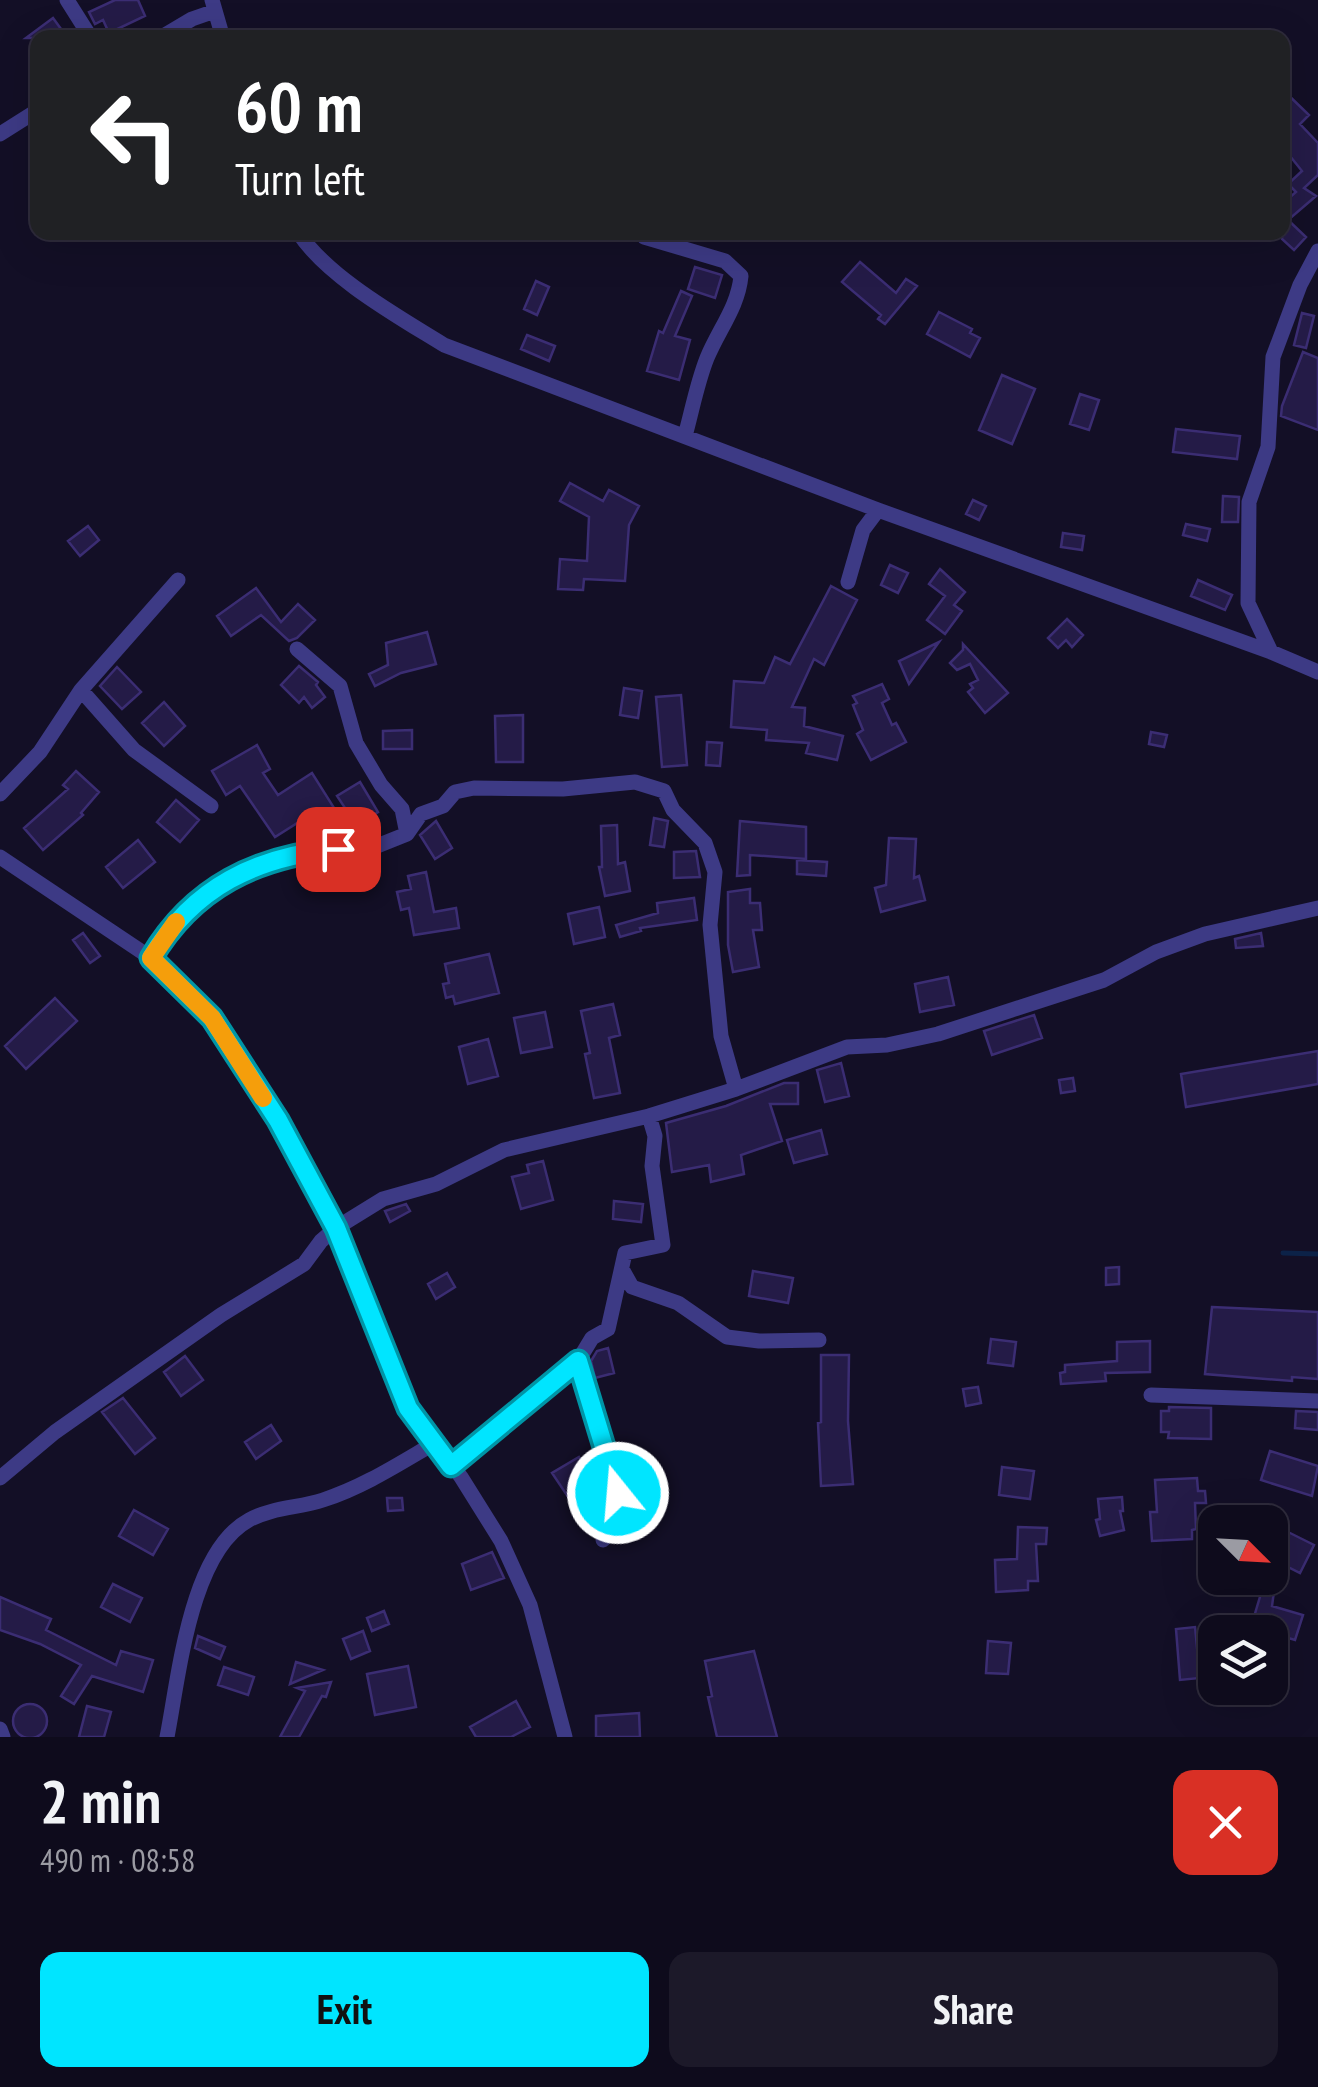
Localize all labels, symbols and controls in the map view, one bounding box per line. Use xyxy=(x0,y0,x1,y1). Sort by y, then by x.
text: 60 m xyxy=(235,61,363,151)
icon: left xyxy=(70,70,200,200)
text: Turn left xyxy=(235,149,365,207)
pin xyxy=(296,807,381,892)
icon: arrive xyxy=(311,822,366,877)
position arrow xyxy=(566,1441,670,1545)
north arrow xyxy=(1198,1505,1288,1595)
map controls xyxy=(1198,1505,1288,1705)
button: layers xyxy=(1198,1615,1288,1705)
text: 2 min xyxy=(40,1762,161,1840)
button: close xyxy=(1173,1770,1278,1875)
text: 490 m · 08:58 xyxy=(40,1839,195,1881)
button: Exit xyxy=(40,1952,649,2067)
button: Share xyxy=(669,1952,1278,2067)

